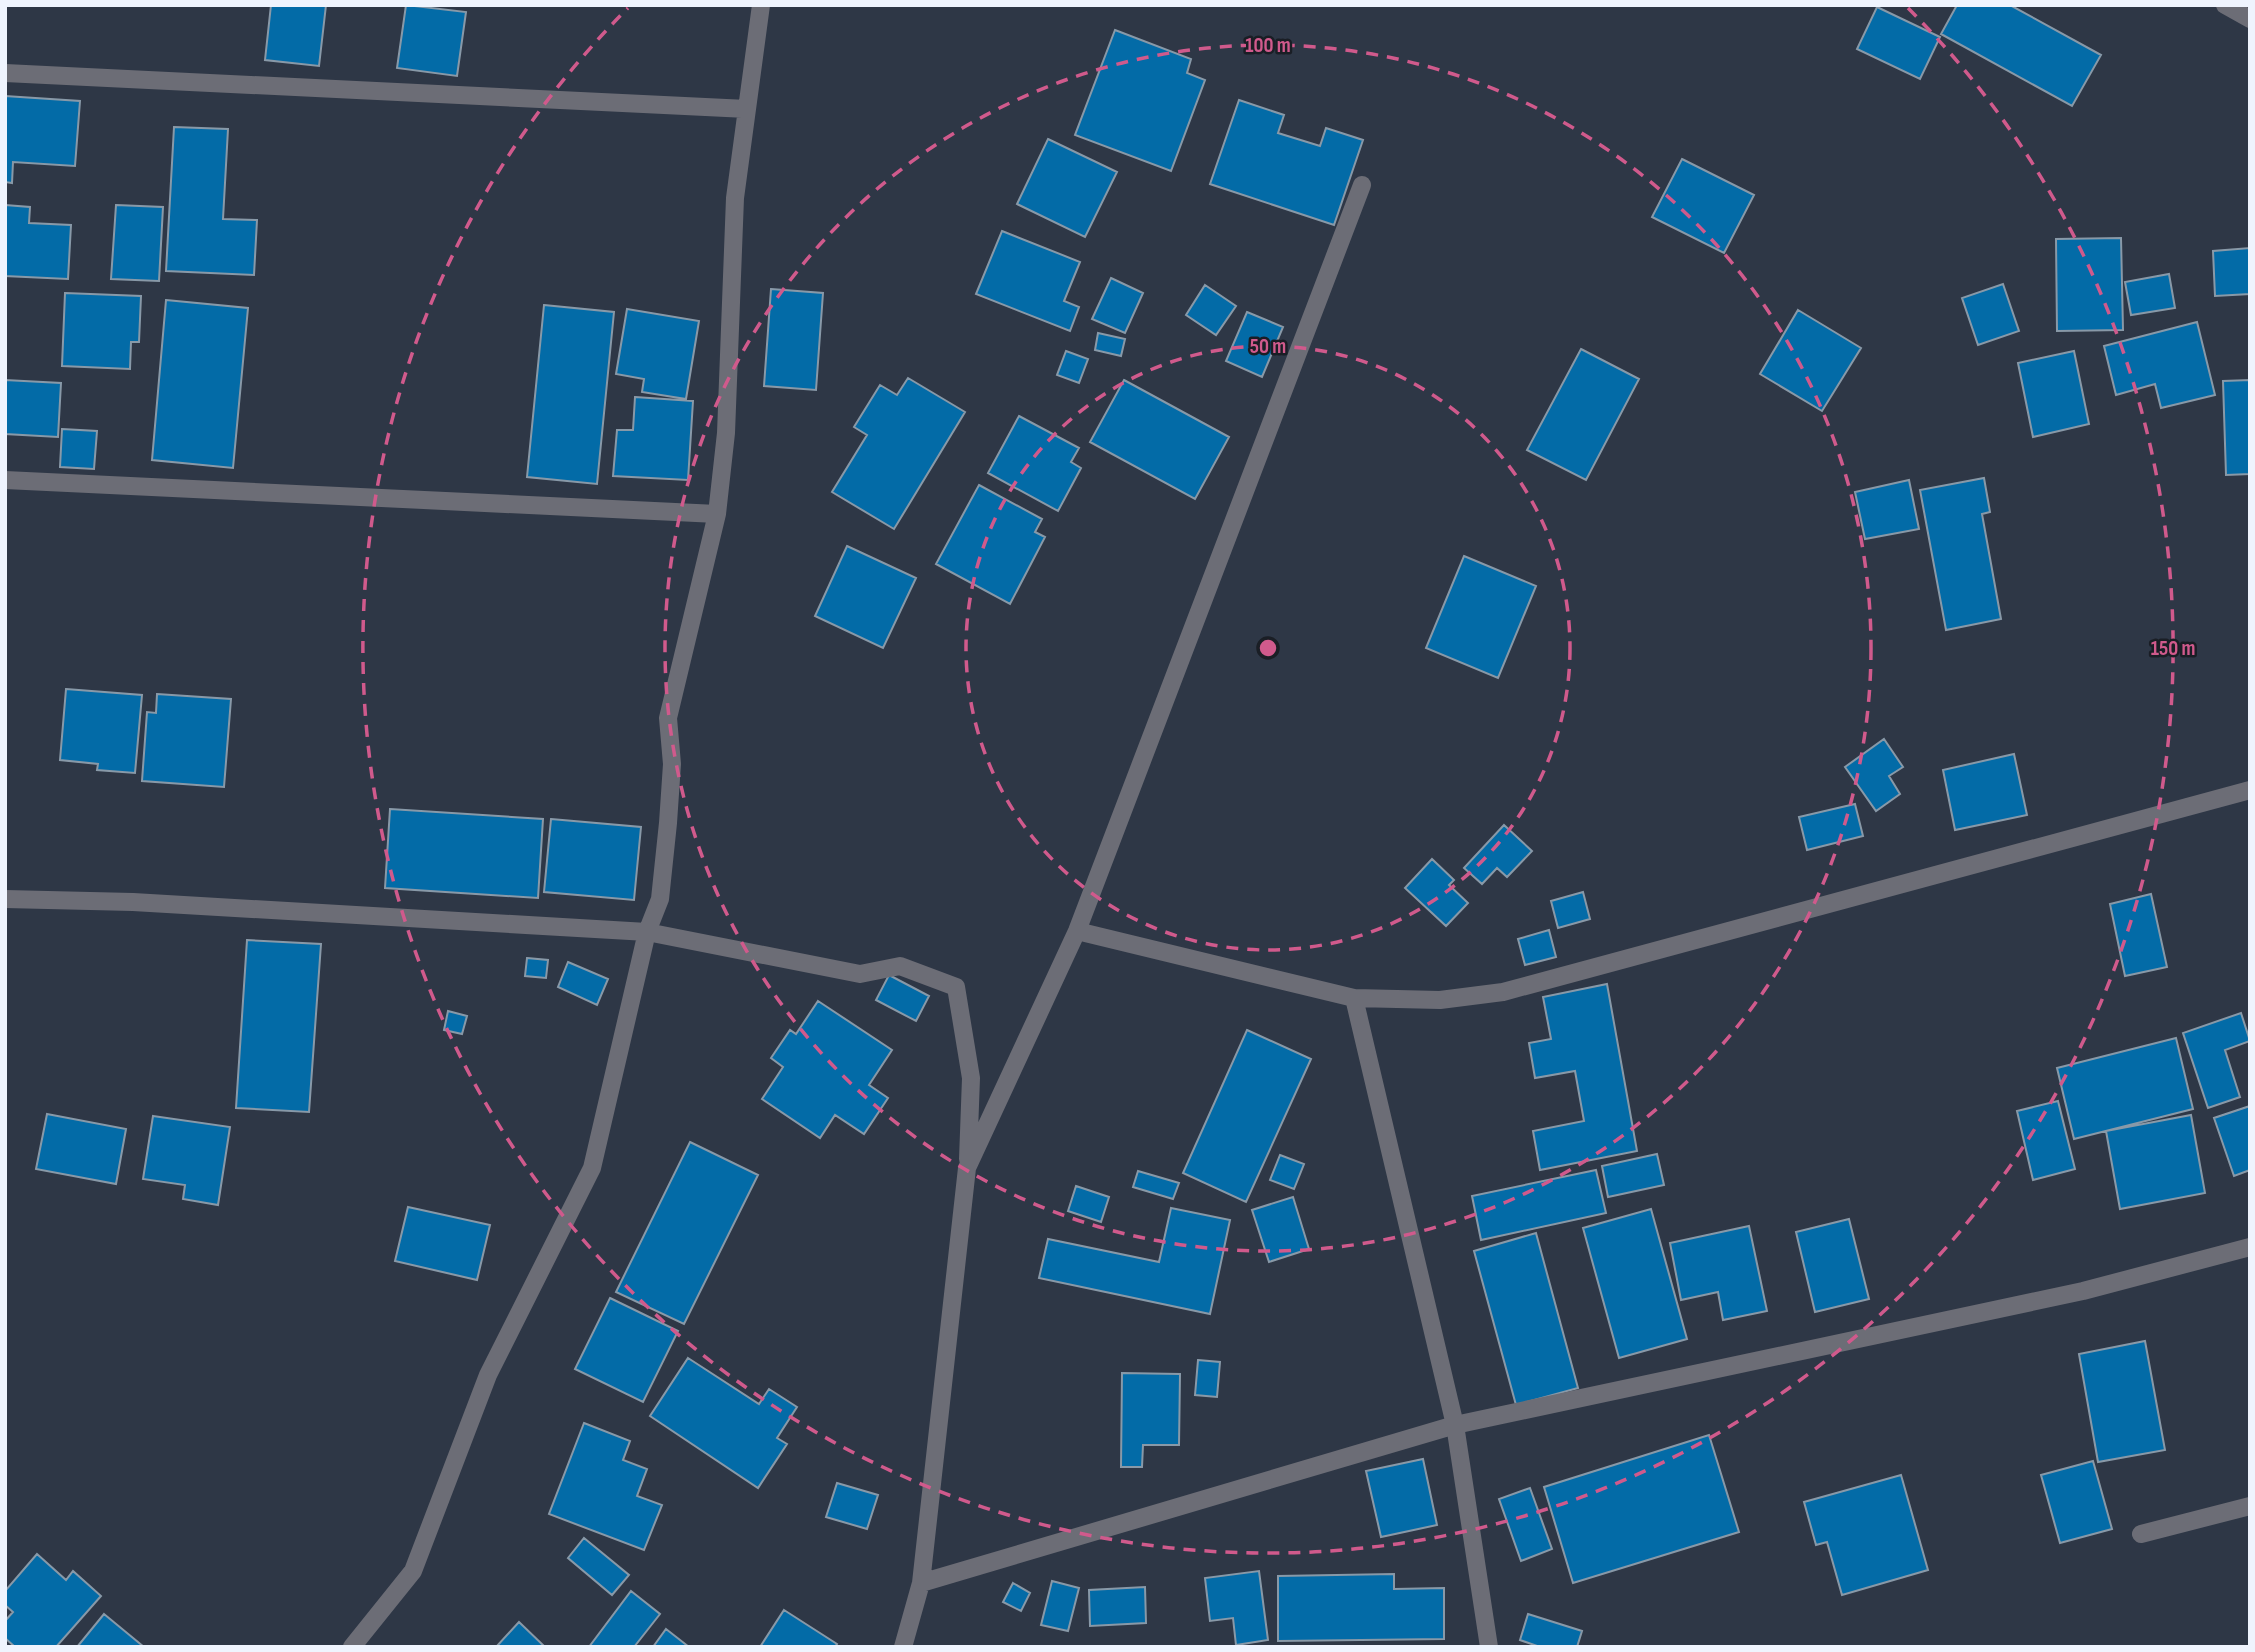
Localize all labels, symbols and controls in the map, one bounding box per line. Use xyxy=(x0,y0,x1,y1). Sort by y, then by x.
text: 100 m xyxy=(1245,33,1291,58)
text: 50 m xyxy=(1250,334,1286,359)
centre of rings xyxy=(1256,636,1280,660)
text: 150 m xyxy=(2151,636,2195,661)

